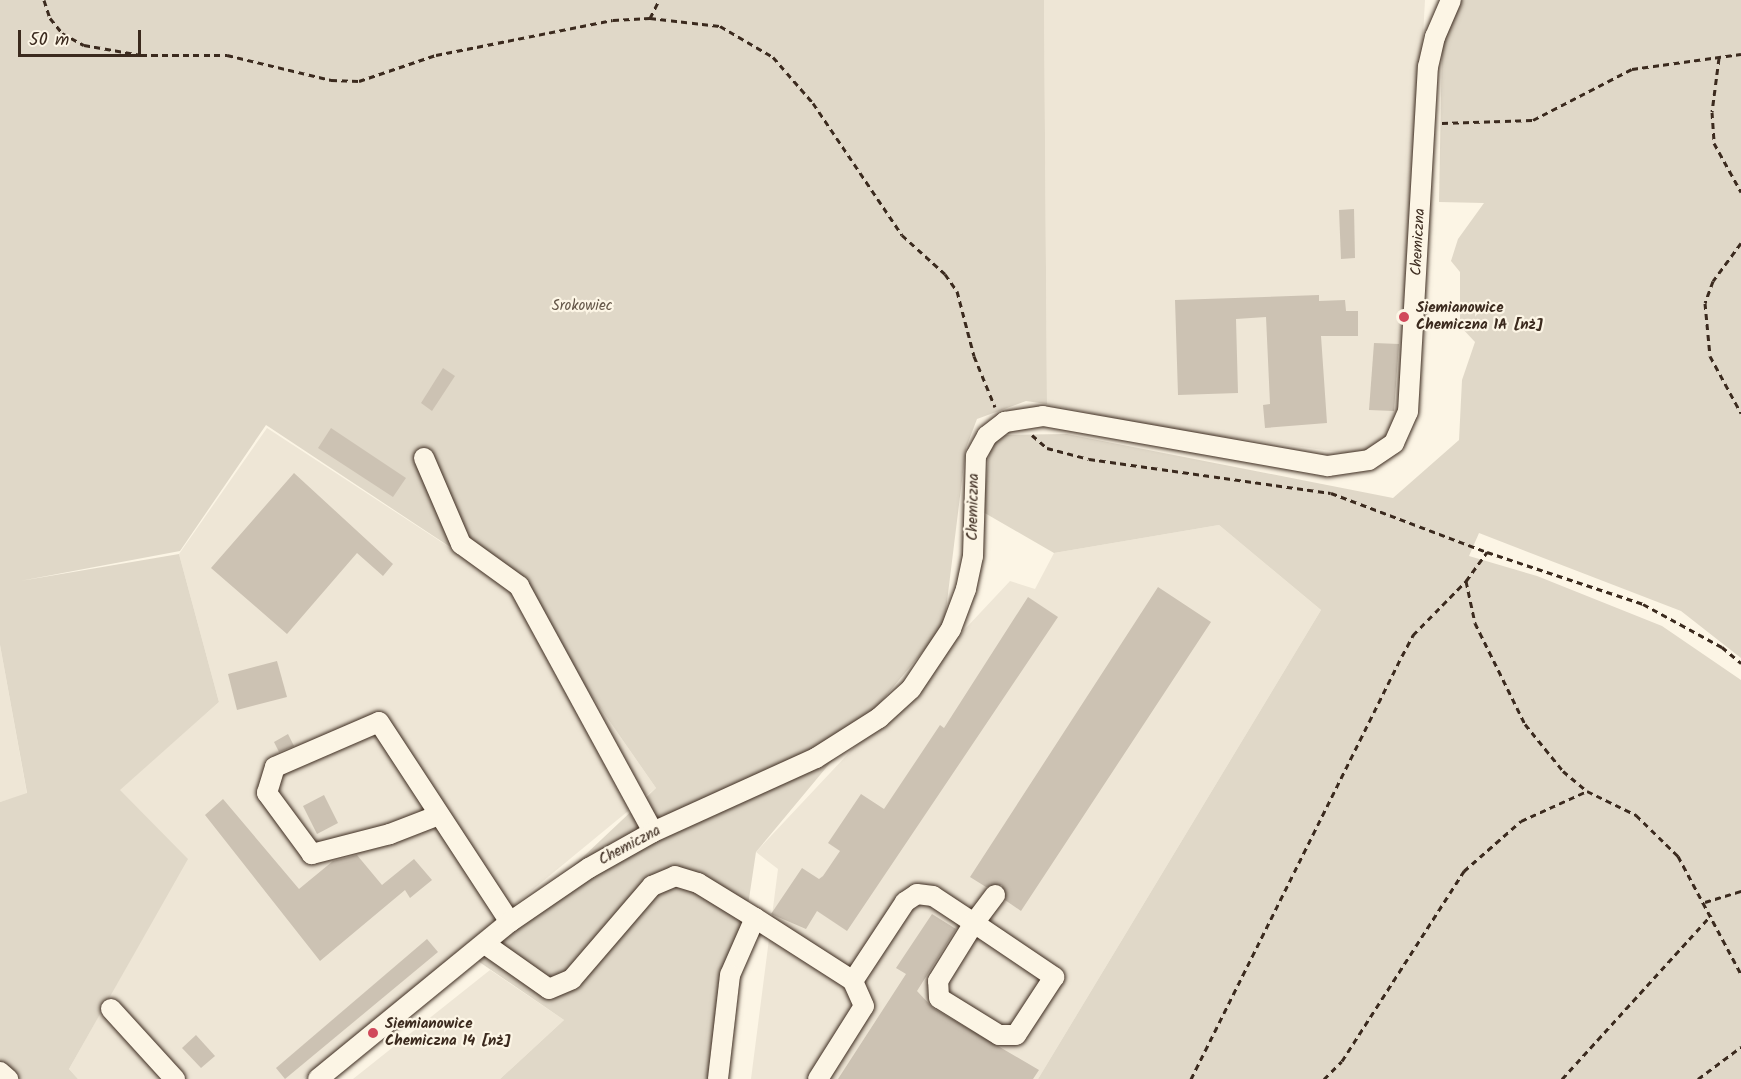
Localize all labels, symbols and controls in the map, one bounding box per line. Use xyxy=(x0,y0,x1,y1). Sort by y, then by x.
scale bar xyxy=(21,18,144,56)
text: 50 m xyxy=(29,26,69,55)
street label: Chemiczna xyxy=(1408,208,1430,276)
park label: Srokowiec xyxy=(552,298,612,316)
place label: Siemianowice Chemiczna 1A [nż] xyxy=(1416,299,1543,334)
marker: Siemianowice Chemiczna 1A [nż] xyxy=(1397,310,1411,324)
street label: Chemiczna xyxy=(964,473,984,541)
street label: Chemiczna xyxy=(596,822,664,870)
place label: Siemianowice Chemiczna 14 [nż] xyxy=(385,1015,511,1050)
marker: Siemianowice Chemiczna 14 [nż] xyxy=(366,1026,380,1040)

